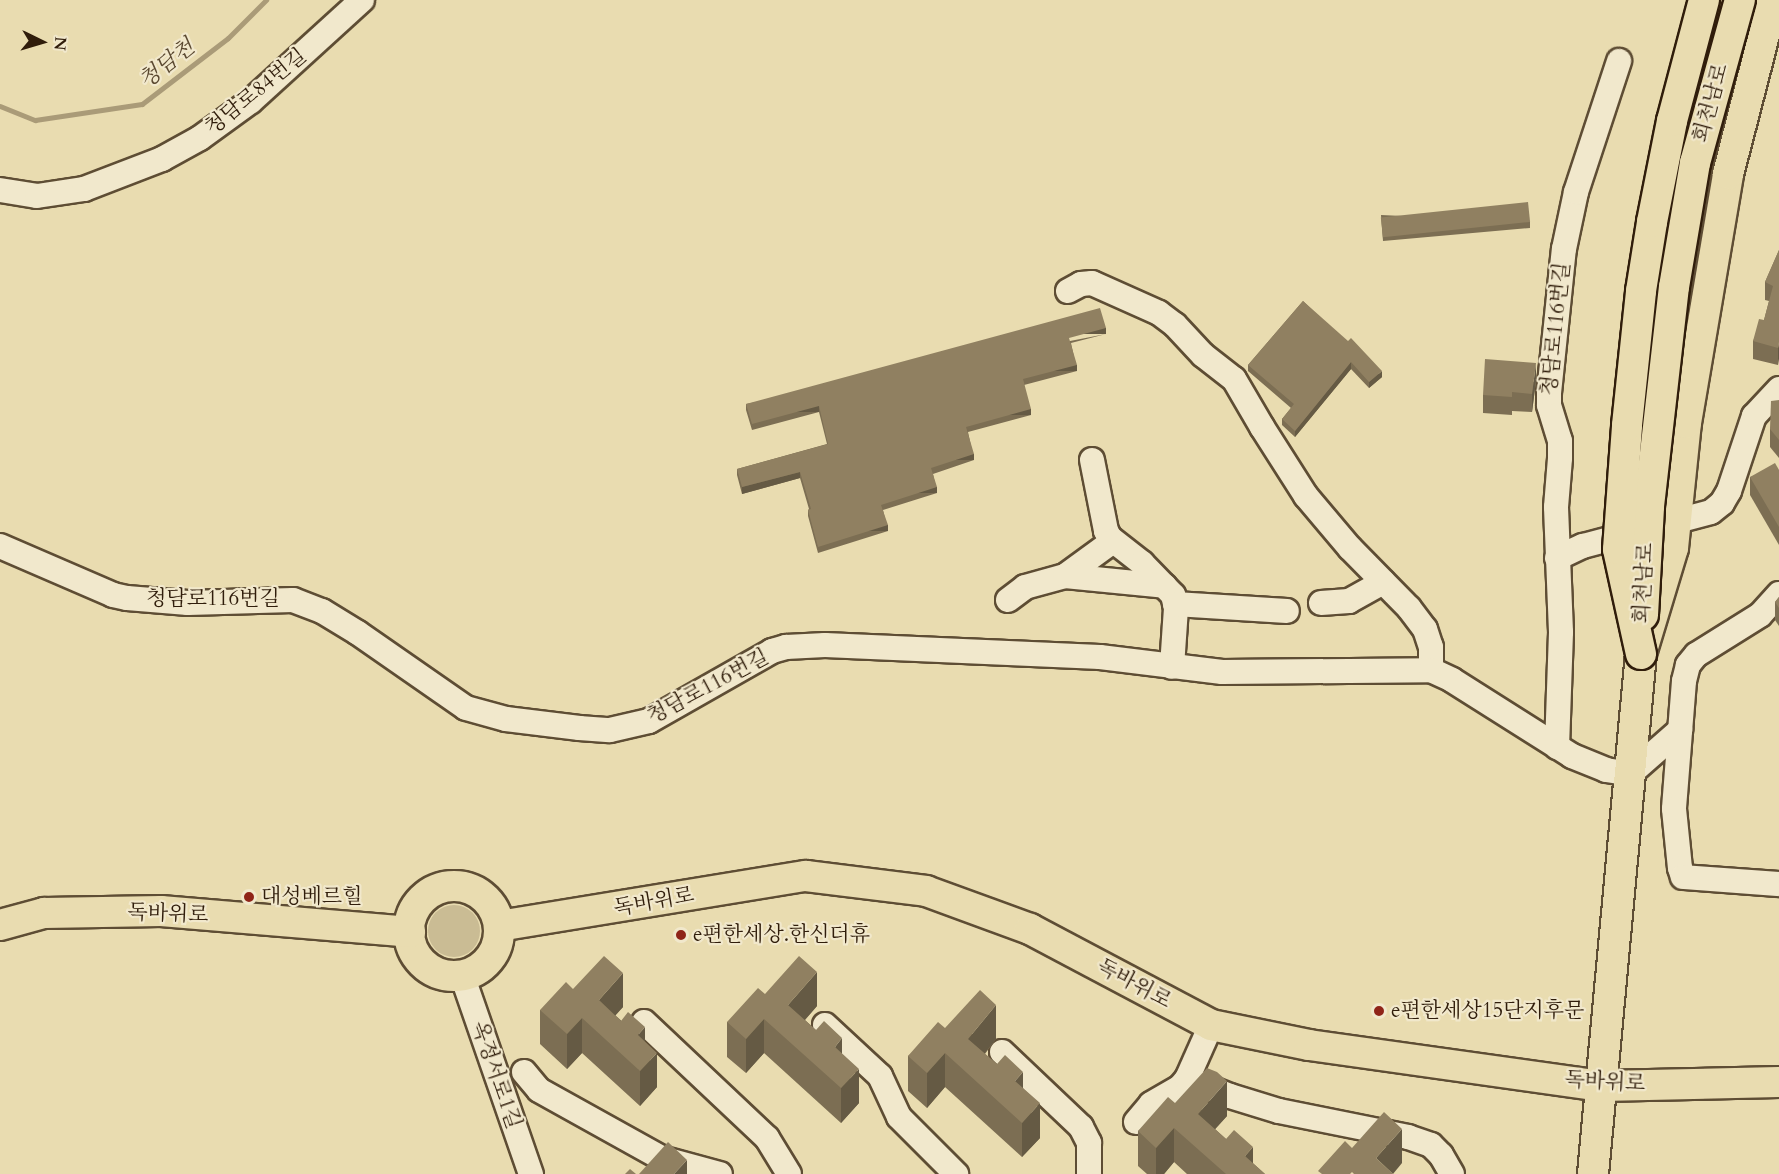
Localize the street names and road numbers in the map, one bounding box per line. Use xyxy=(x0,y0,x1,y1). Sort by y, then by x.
street label: 청담로84번길 xyxy=(200,44,312,140)
street label: 회천남로 xyxy=(1688,61,1734,145)
street label: 청담로116번길 xyxy=(1536,261,1576,397)
street label: 회천남로 xyxy=(1629,542,1659,624)
street label: 청담로116번길 xyxy=(146,586,280,612)
street label: 청담로116번길 xyxy=(643,644,773,730)
street label: 독바위로 xyxy=(612,883,696,921)
street label: 독바위로 xyxy=(127,900,209,928)
street label: 독바위로 xyxy=(1092,954,1176,1014)
street label: 옥정서로1길 xyxy=(466,1018,526,1132)
street label: 독바위로 xyxy=(1564,1067,1646,1097)

